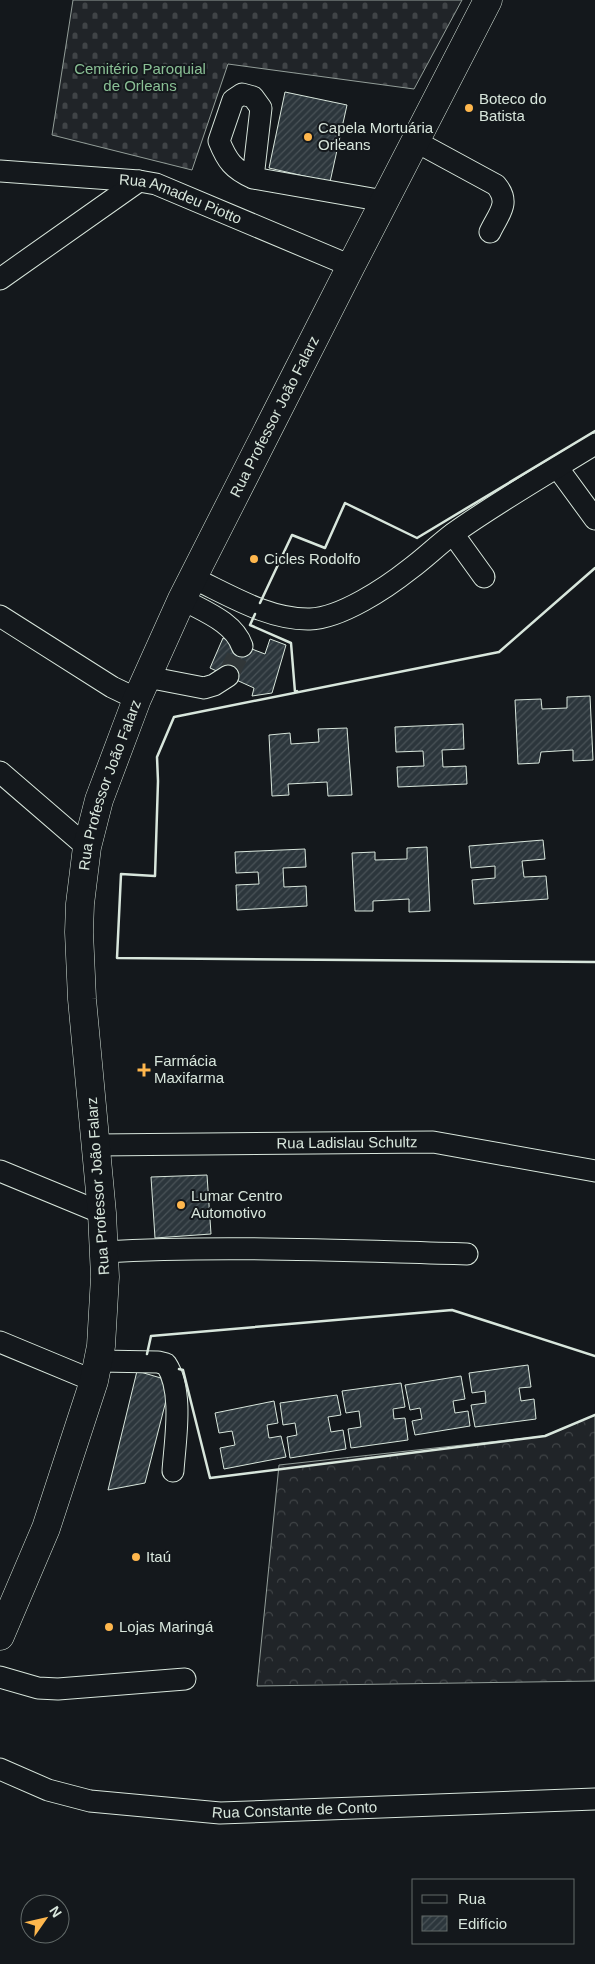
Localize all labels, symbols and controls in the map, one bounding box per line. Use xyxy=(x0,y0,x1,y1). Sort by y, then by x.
park label: Cemitério Paroquial de Orleans xyxy=(74,60,206,94)
place label: Boteco do Batista xyxy=(479,90,547,124)
marker: Boteco do Batista xyxy=(463,102,475,114)
place label: Capela Mortuária Orleans xyxy=(318,119,434,153)
marker: Capela Mortuária Orleans xyxy=(302,131,314,143)
street label: Rua Amadeu Piotto xyxy=(118,171,244,227)
street label: Rua Professor João Falarz xyxy=(226,333,322,500)
place label: Cicles Rodolfo xyxy=(264,550,361,567)
marker: Cicles Rodolfo xyxy=(248,553,260,565)
street label: Rua Professor João Falarz xyxy=(75,697,144,871)
place label: Farmácia Maxifarma xyxy=(154,1052,225,1086)
marker: Farmácia Maxifarma xyxy=(138,1064,150,1076)
street label: Rua Professor João Falarz xyxy=(83,1096,112,1276)
street label: Rua Ladislau Schultz xyxy=(276,1133,418,1151)
place label: Lumar Centro Automotivo xyxy=(191,1187,283,1221)
marker: Lumar Centro Automotivo xyxy=(175,1199,187,1211)
place label: Itaú xyxy=(146,1548,171,1565)
marker: Itaú xyxy=(130,1551,142,1563)
place label: Lojas Maringá xyxy=(119,1618,214,1635)
marker: Lojas Maringá xyxy=(103,1621,115,1633)
street label: Rua Constante de Conto xyxy=(211,1798,377,1821)
legend xyxy=(412,1879,575,1944)
text: Rua xyxy=(458,1890,486,1907)
north arrow xyxy=(20,1894,70,1944)
text: N xyxy=(46,1903,65,1920)
text: Edifício xyxy=(458,1915,507,1932)

